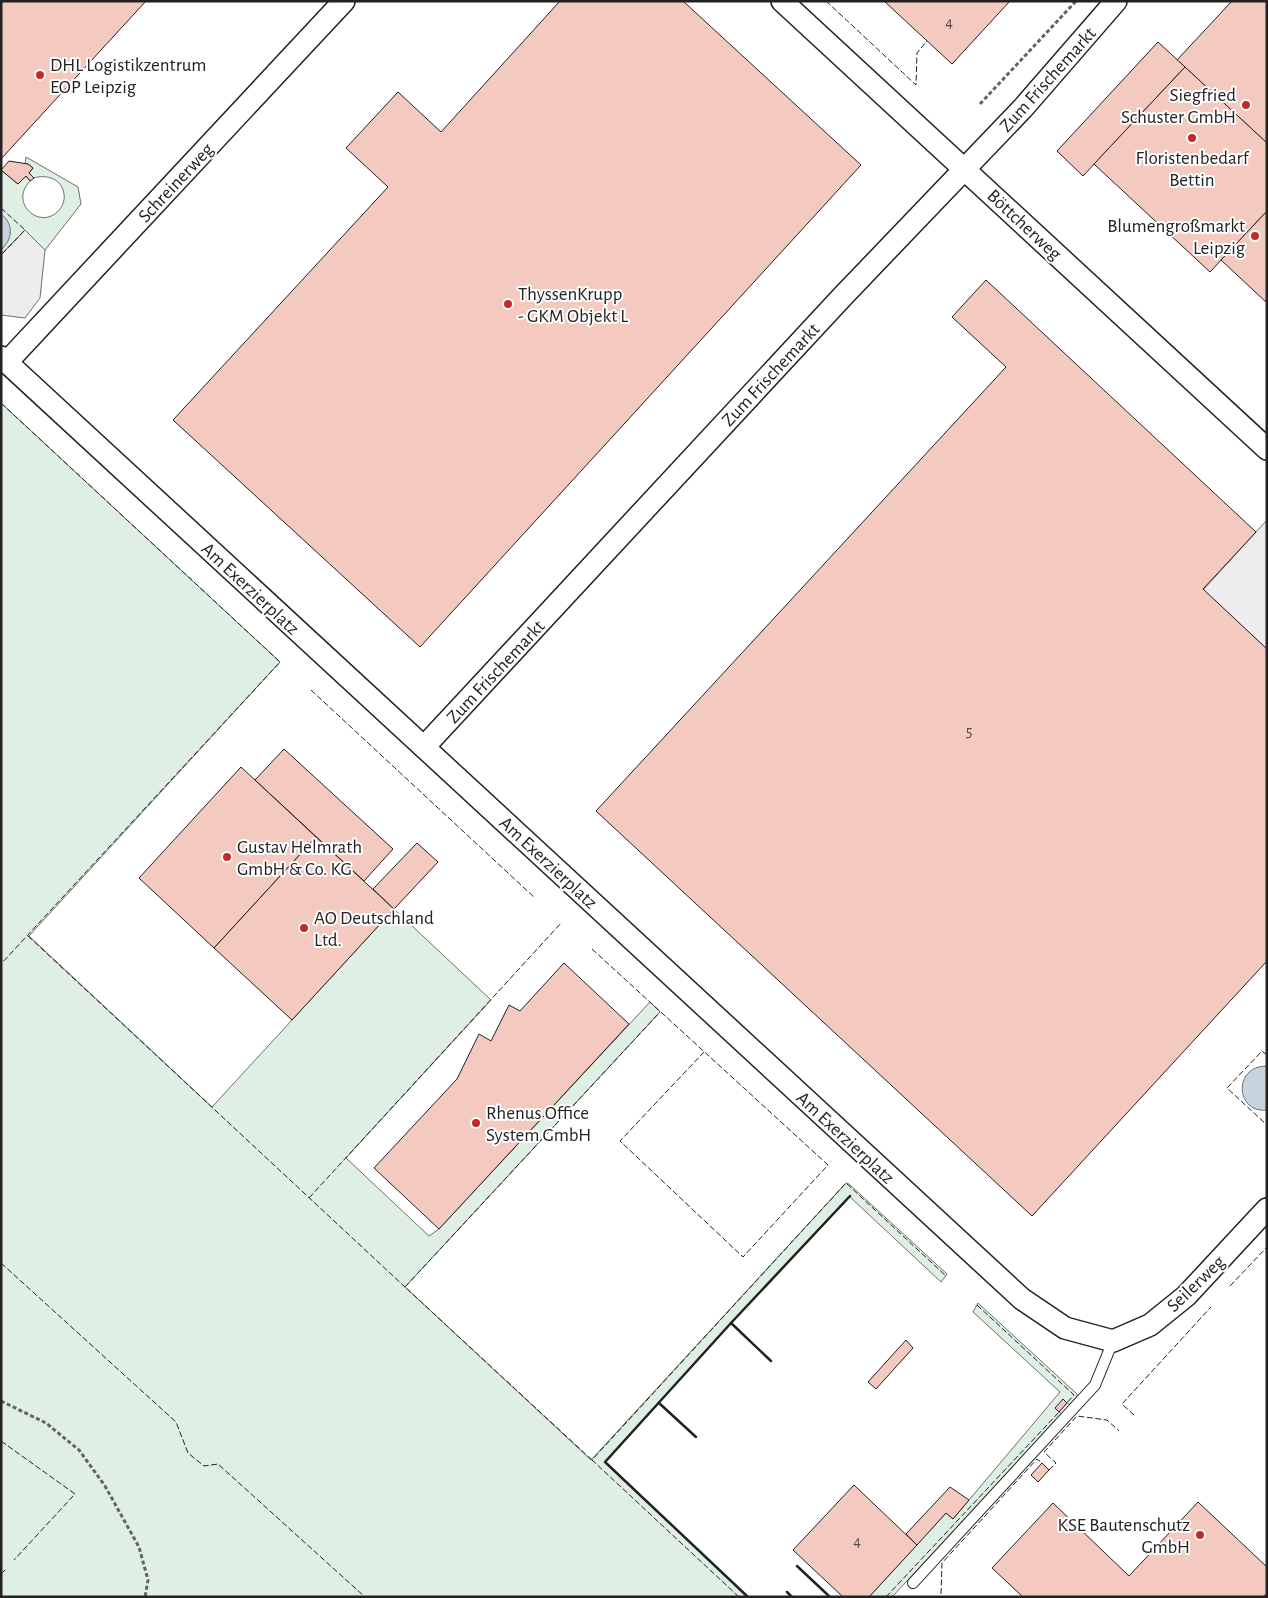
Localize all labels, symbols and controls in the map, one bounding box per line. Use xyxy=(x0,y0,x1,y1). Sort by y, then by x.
house number: 4 xyxy=(945,14,953,30)
street label: Zum Frischemarkt xyxy=(996,24,1100,136)
place label: DHL Logistikzentrum EOP Leipzig xyxy=(50,56,207,97)
marker: DHL Logistikzentrum EOP Leipzig xyxy=(34,69,46,81)
place label: Siegfried Schuster GmbH xyxy=(1121,86,1236,127)
marker: Siegfried Schuster GmbH xyxy=(1240,99,1252,111)
marker: Floristenbedarf Bettin xyxy=(1186,132,1198,144)
street label: Schreinerweg xyxy=(135,139,218,226)
place label: Floristenbedarf Bettin xyxy=(1135,149,1250,190)
street label: Böttcherweg xyxy=(983,186,1065,265)
place label: Blumengroßmarkt Leipzig xyxy=(1107,217,1246,258)
marker: Blumengroßmarkt Leipzig xyxy=(1249,230,1261,242)
place label: ThyssenKrupp - GKM Objekt L xyxy=(518,285,628,326)
marker: ThyssenKrupp - GKM Objekt L xyxy=(502,298,514,310)
street label: Zum Frischemarkt xyxy=(719,320,824,430)
street label: Am Exerzierplatz xyxy=(198,539,302,639)
street label: Zum Frischemarkt xyxy=(444,617,549,727)
house number: 5 xyxy=(966,723,972,739)
street label: Am Exerzierplatz xyxy=(496,813,600,913)
place label: Gustav Helmrath GmbH & Co. KG xyxy=(237,838,362,879)
marker: Gustav Helmrath GmbH & Co. KG xyxy=(221,851,233,863)
place label: AO Deutschland Ltd. xyxy=(314,909,434,950)
marker: AO Deutschland Ltd. xyxy=(298,922,310,934)
street label: Am Exerzierplatz xyxy=(793,1088,897,1188)
place label: Rhenus Office System GmbH xyxy=(486,1104,591,1145)
marker: Rhenus Office System GmbH xyxy=(470,1117,482,1129)
street label: Seilerweg xyxy=(1164,1252,1229,1316)
place label: KSE Bautenschutz GmbH xyxy=(1058,1516,1190,1557)
marker: KSE Bautenschutz GmbH xyxy=(1194,1529,1206,1541)
house number: 4 xyxy=(853,1533,861,1549)

